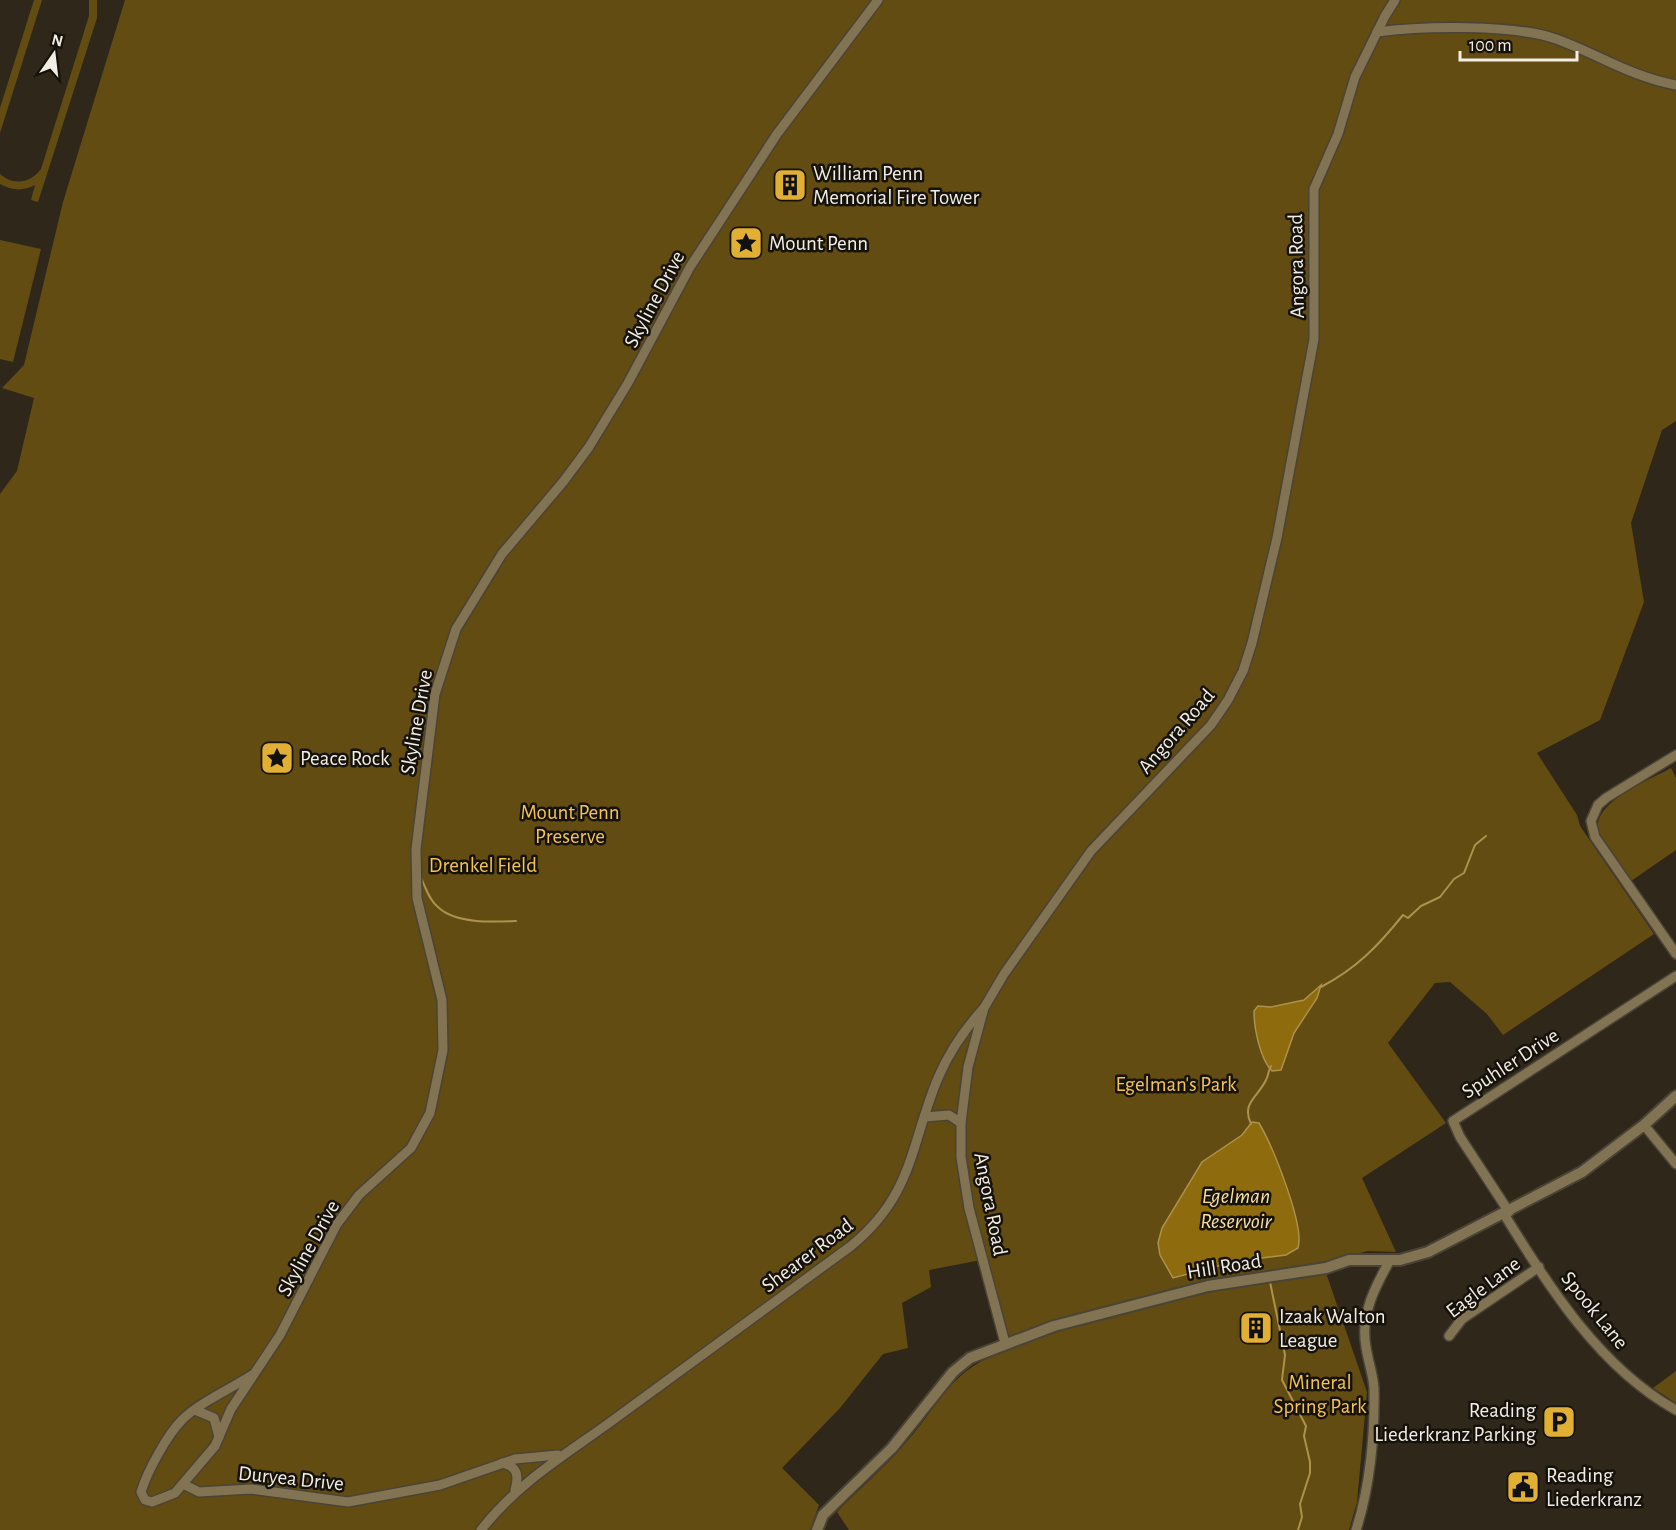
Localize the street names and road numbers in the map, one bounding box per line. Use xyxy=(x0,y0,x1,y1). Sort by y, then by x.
street label: Angora Road xyxy=(1285,213,1308,318)
street label: Skyline Drive xyxy=(620,247,689,351)
street label: Skyline Drive xyxy=(397,668,436,776)
street label: Angora Road xyxy=(1134,685,1219,778)
street label: Spuhler Drive xyxy=(1458,1024,1563,1102)
street label: Angora Road xyxy=(970,1151,1011,1258)
street label: Skyline Drive xyxy=(274,1197,343,1300)
street label: Shearer Road xyxy=(758,1214,857,1296)
street label: Hill Road xyxy=(1185,1250,1263,1283)
street label: Eagle Lane xyxy=(1442,1253,1524,1322)
street label: Spook Lane xyxy=(1557,1268,1632,1353)
street label: Duryea Drive xyxy=(237,1462,345,1494)

